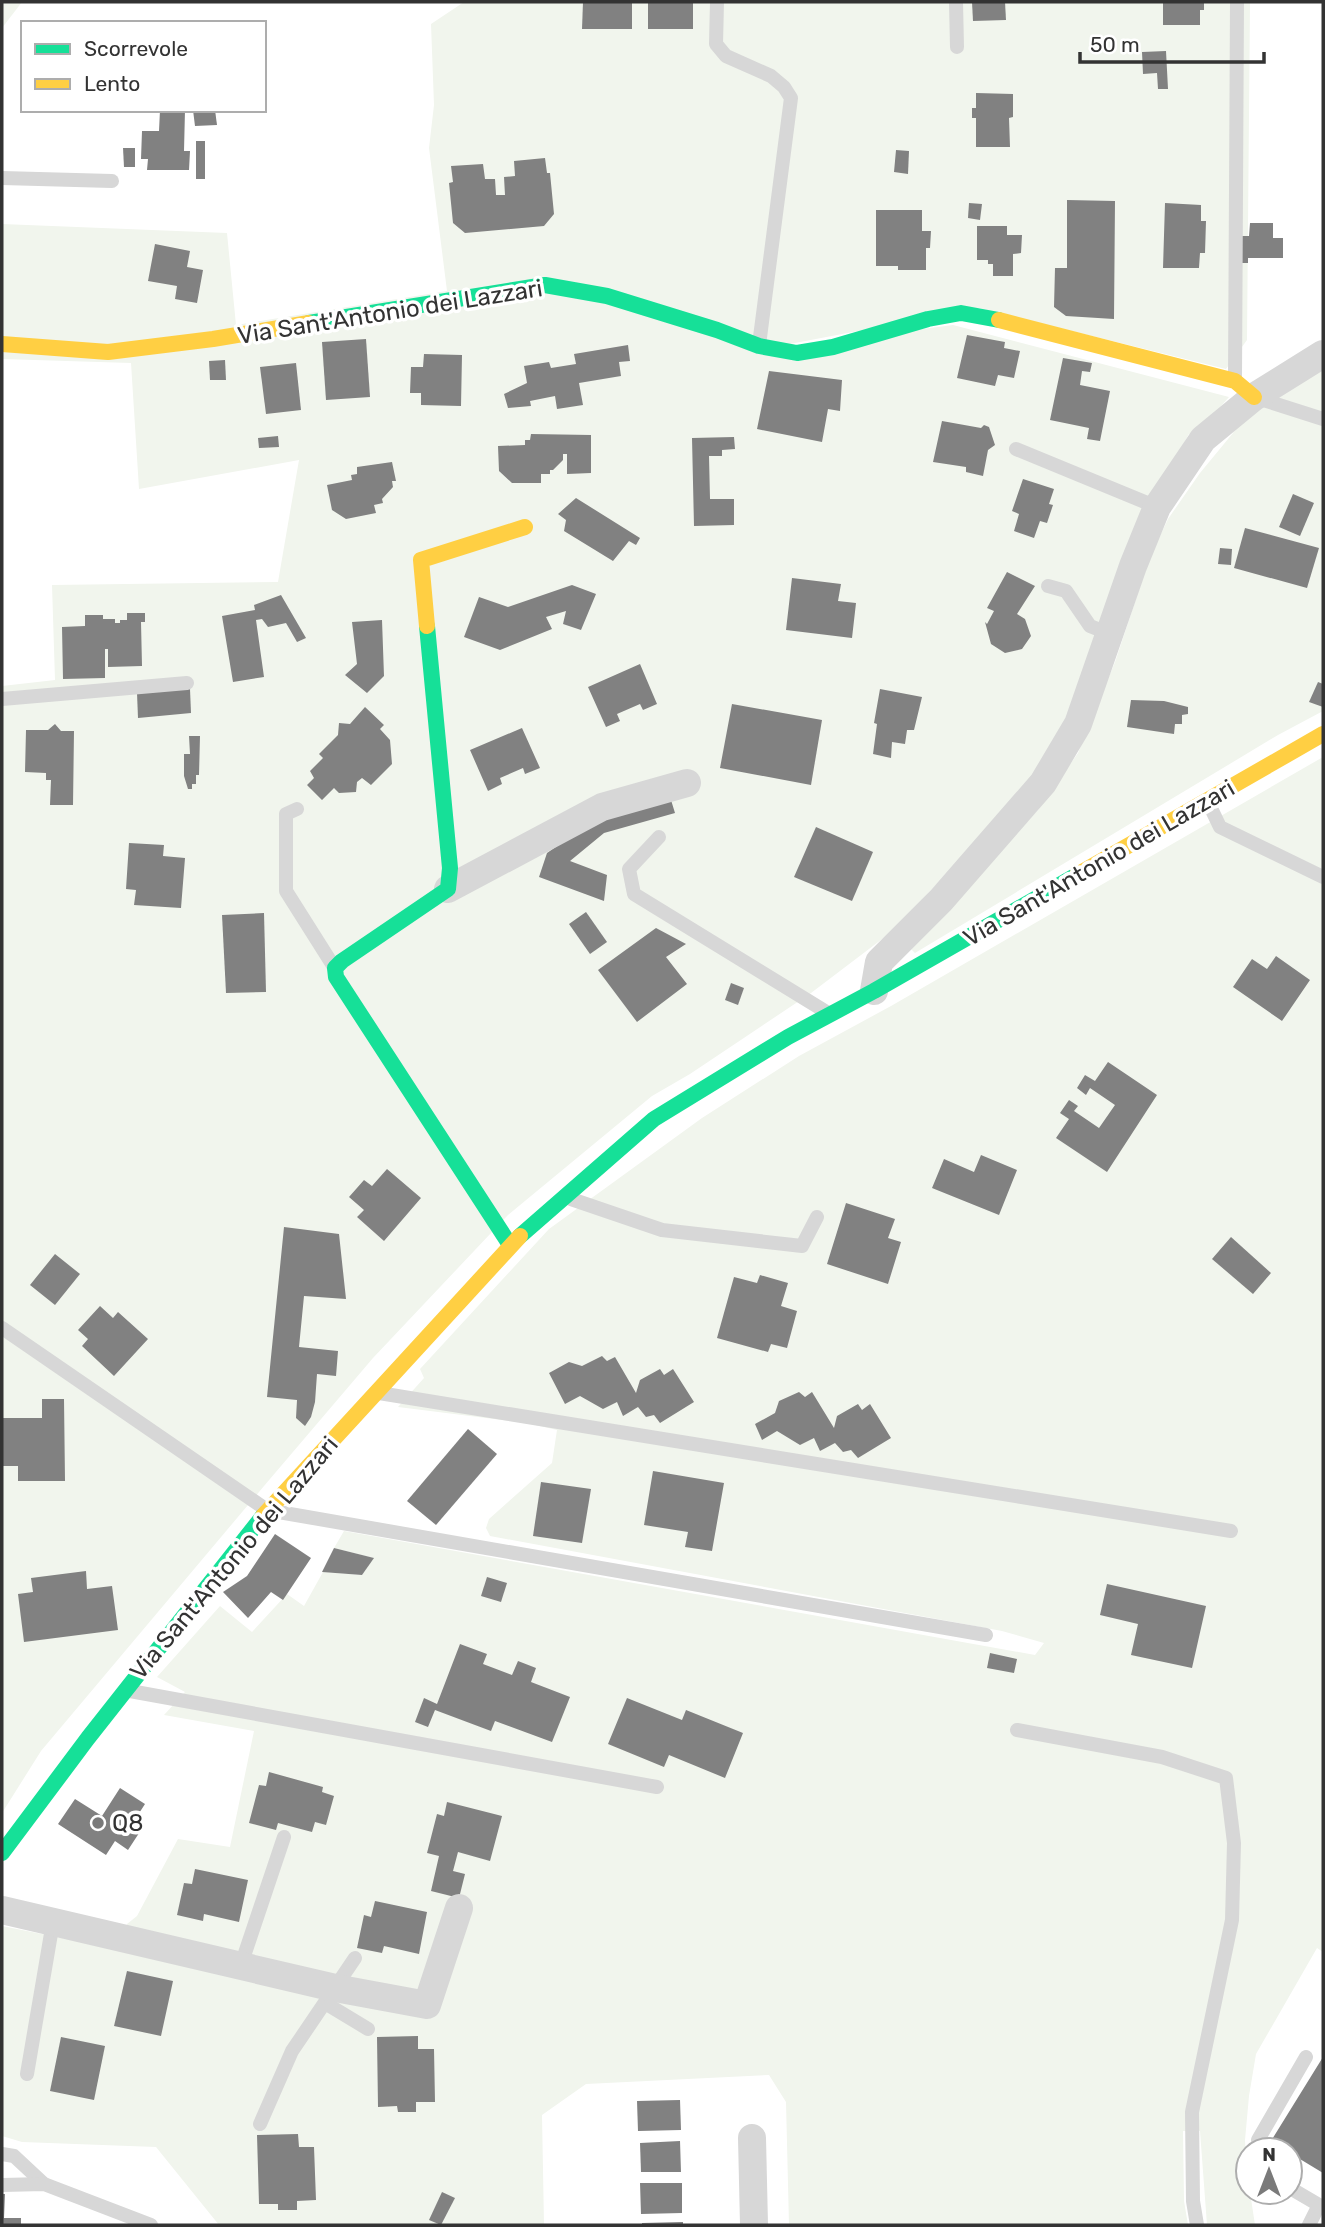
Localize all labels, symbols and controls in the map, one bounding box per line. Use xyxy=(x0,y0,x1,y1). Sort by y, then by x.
legend xyxy=(21,21,266,112)
scale bar xyxy=(1080,21,1264,65)
text: 50 m xyxy=(1090,32,1140,57)
text: Scorrevole xyxy=(84,36,188,61)
text: Lento xyxy=(84,71,140,96)
street label: Via Sant'Antonio dei Lazzari xyxy=(235,274,545,350)
street label: Via Sant'Antonio dei Lazzari xyxy=(958,774,1240,952)
street label: Via Sant'Antonio dei Lazzari xyxy=(124,1431,344,1685)
place label: Q8 xyxy=(112,1809,144,1837)
marker: Q8 xyxy=(90,1815,106,1831)
north arrow xyxy=(1234,2136,1304,2206)
text: N xyxy=(1262,2143,1276,2166)

